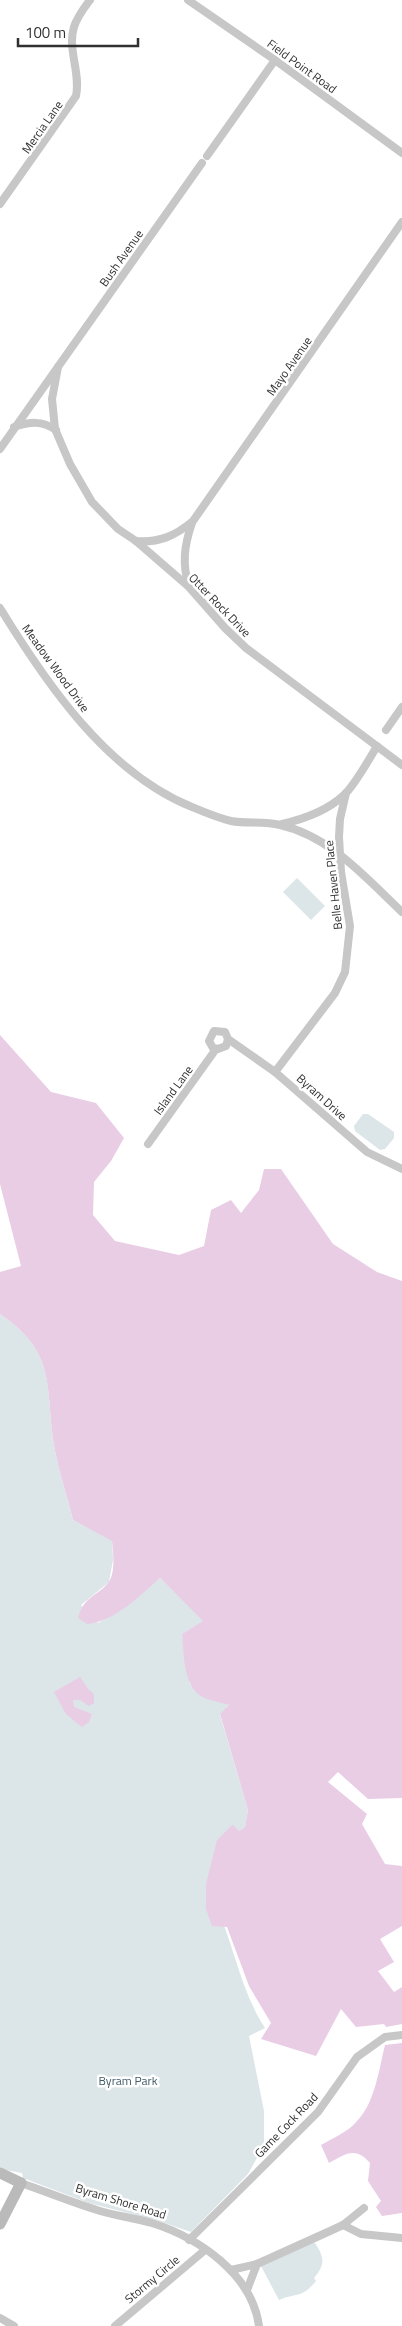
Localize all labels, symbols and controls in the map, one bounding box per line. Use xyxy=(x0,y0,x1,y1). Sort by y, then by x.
scale bar xyxy=(18,15,138,47)
text: 100 m xyxy=(25,21,66,44)
street label: Field Point Road xyxy=(263,34,341,98)
street label: Mercia Lane xyxy=(17,97,67,157)
street label: Bush Avenue xyxy=(94,226,148,290)
street label: Mayo Avenue xyxy=(262,333,316,399)
street label: Otter Rock Drive xyxy=(184,569,256,641)
street label: Meadow Wood Drive xyxy=(18,620,94,716)
street label: Belle Haven Place xyxy=(319,839,347,931)
street label: Island Lane xyxy=(149,1061,197,1119)
street label: Byram Drive xyxy=(293,1069,351,1125)
park label: Byram Park xyxy=(99,2071,158,2090)
street label: Game Cock Road xyxy=(250,2088,322,2162)
street label: Byram Shore Road xyxy=(73,2178,169,2224)
street label: Stormy Circle xyxy=(120,2250,184,2308)

